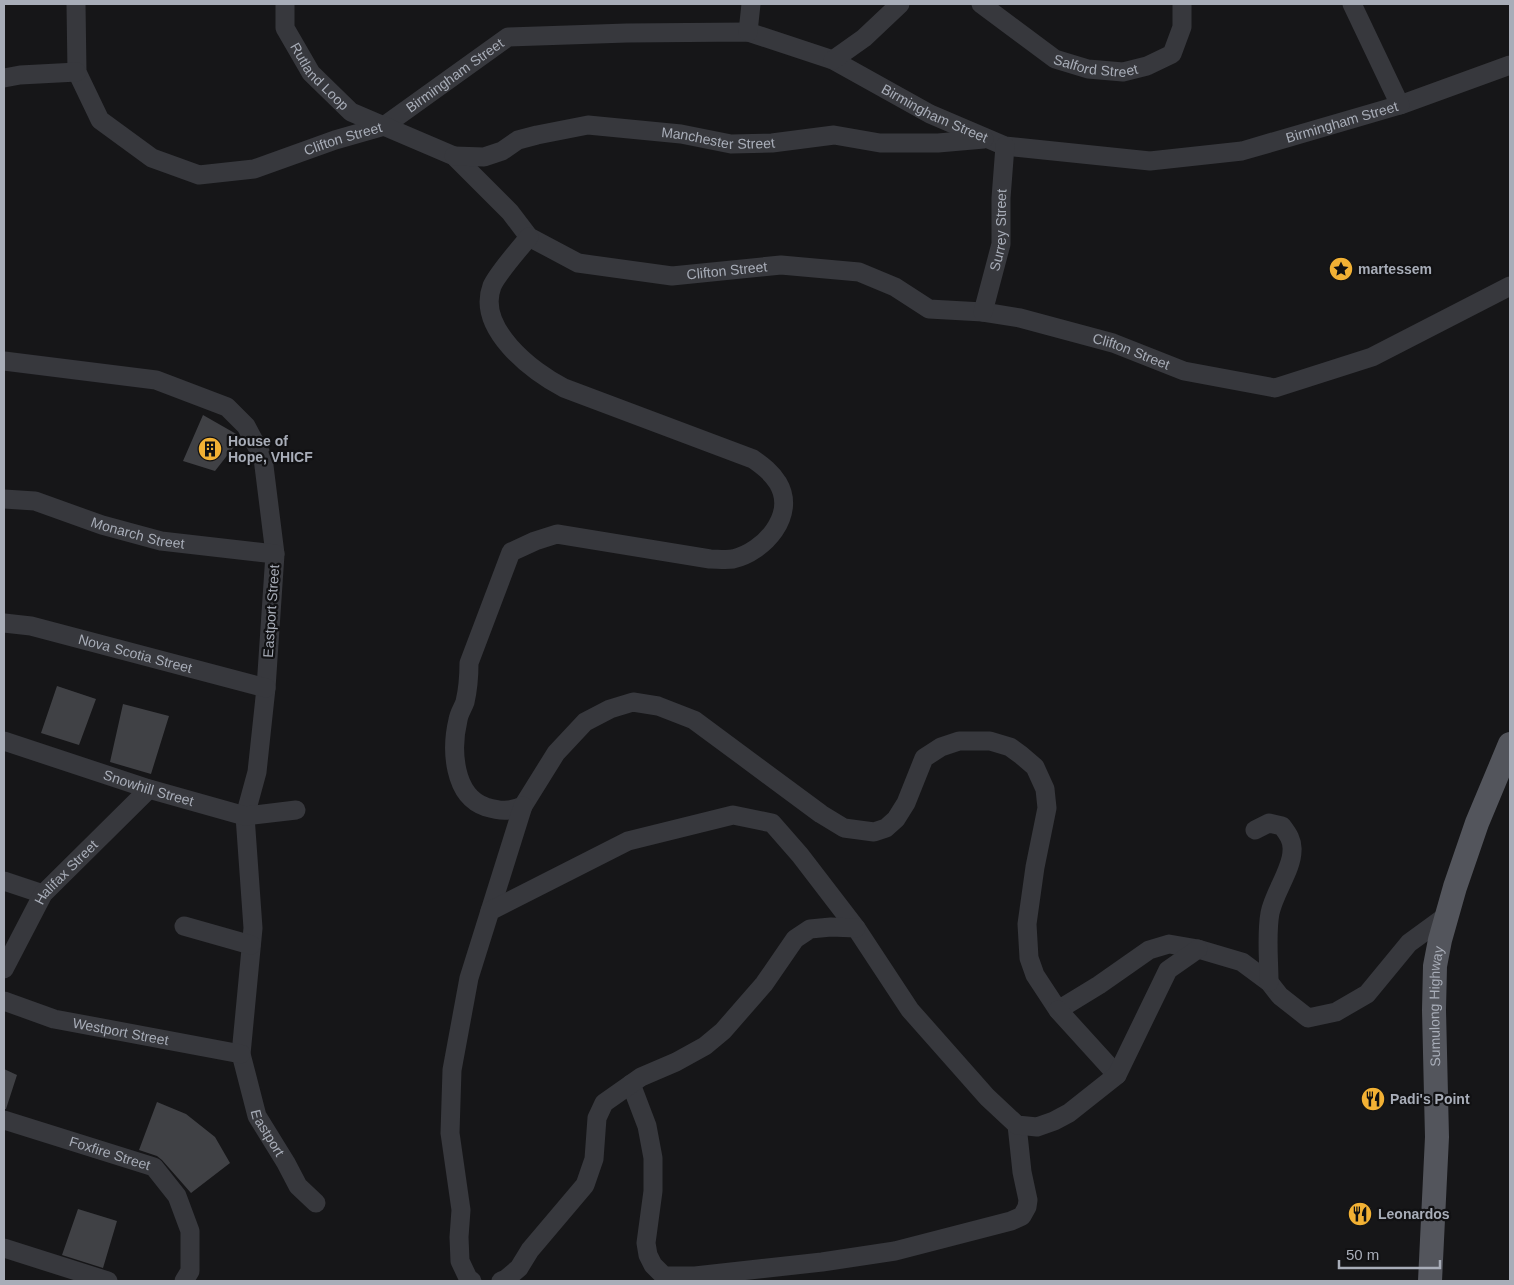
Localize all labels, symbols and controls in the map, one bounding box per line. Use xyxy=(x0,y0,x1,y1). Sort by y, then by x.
street label: Birmingham Street xyxy=(403,35,507,116)
street label: Rutland Loop xyxy=(287,40,352,114)
street label: Salford Street xyxy=(1052,51,1140,80)
street label: Birmingham Street xyxy=(879,81,990,146)
street label: Birmingham Street xyxy=(1284,98,1400,146)
street label: Clifton Street xyxy=(302,119,384,158)
street label: Manchester Street xyxy=(661,124,776,152)
street label: Surrey Street xyxy=(986,188,1010,273)
place icon: martessem xyxy=(1328,256,1354,282)
street label: Clifton Street xyxy=(686,258,768,282)
place label: martessem xyxy=(1358,261,1432,277)
street label: Clifton Street xyxy=(1091,330,1172,373)
place label: House of Hope, VHICF xyxy=(228,433,313,465)
building icon: House of Hope, VHICF xyxy=(197,436,223,462)
street label: Monarch Street xyxy=(89,514,185,552)
street label: Eastport Street xyxy=(260,564,282,658)
street label: Nova Scotia Street xyxy=(77,631,194,676)
street label: Snowhill Street xyxy=(101,766,196,809)
street label: Halifax Street xyxy=(31,836,101,907)
street label: Sumulong Highway xyxy=(1426,945,1447,1067)
street label: Westport Street xyxy=(72,1015,170,1048)
restaurant icon: Padi's Point xyxy=(1360,1086,1386,1112)
place label: Padi's Point xyxy=(1390,1091,1470,1107)
street label: Eastport xyxy=(248,1108,288,1159)
street label: Foxfire Street xyxy=(67,1133,153,1173)
restaurant icon: Leonardos xyxy=(1347,1201,1373,1227)
place label: Leonardos xyxy=(1378,1206,1450,1222)
scale bar xyxy=(1339,1238,1440,1270)
text: 50 m xyxy=(1346,1246,1379,1263)

